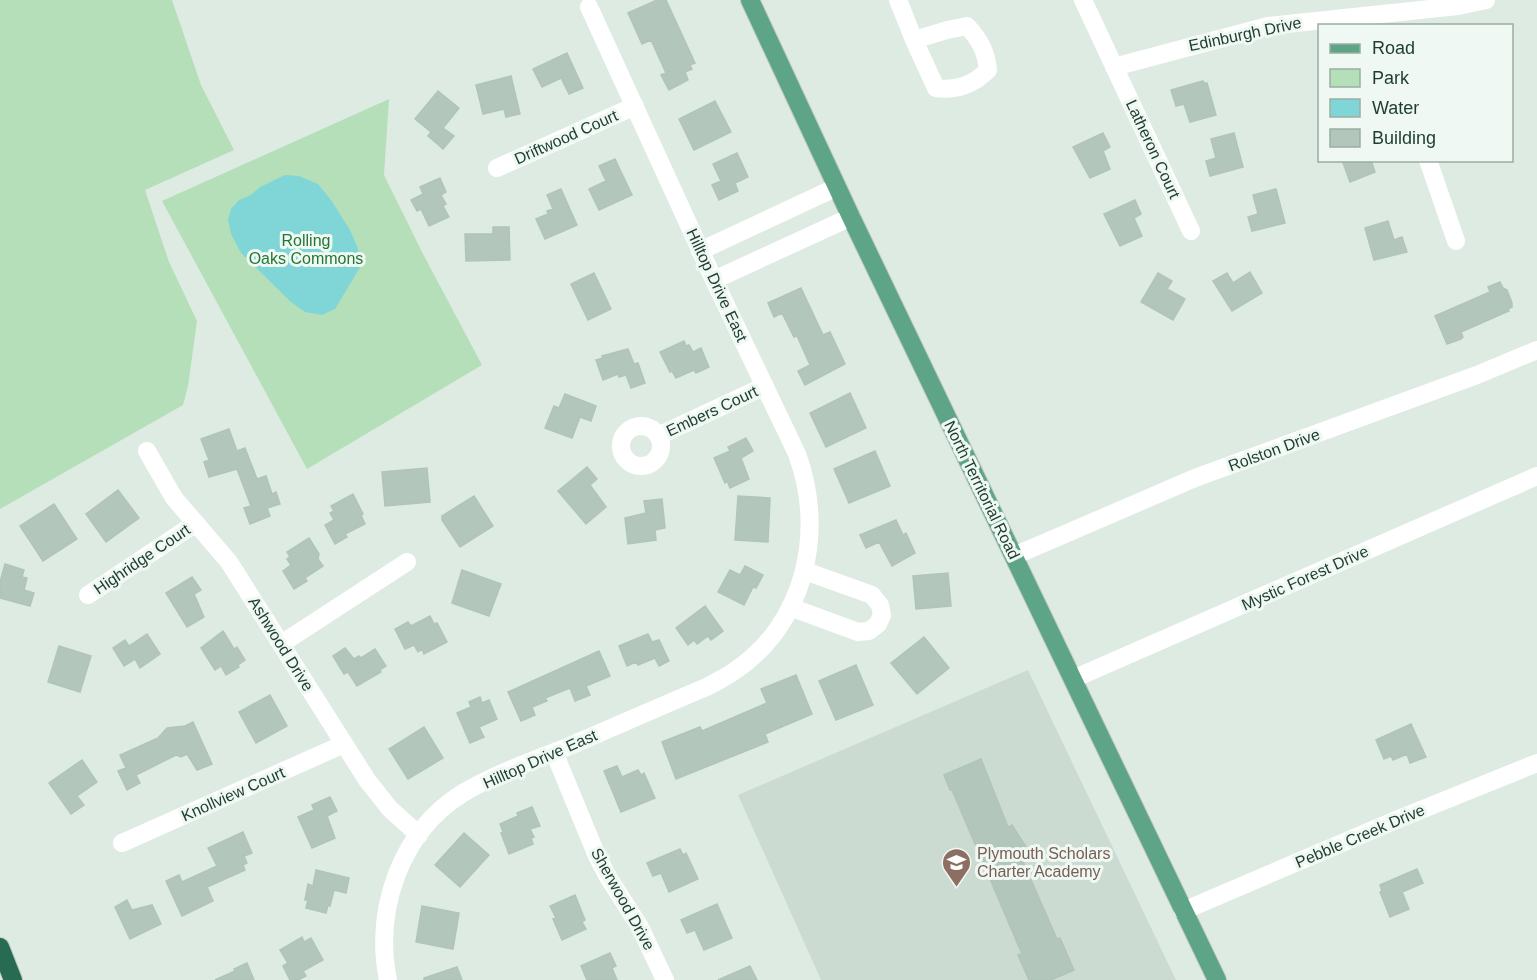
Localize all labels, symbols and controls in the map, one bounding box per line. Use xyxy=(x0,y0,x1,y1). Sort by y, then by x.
street label: Edinburgh Drive xyxy=(1187,14,1303,54)
legend xyxy=(1318,24,1513,162)
text: Road xyxy=(1372,38,1415,58)
text: Park xyxy=(1372,68,1410,88)
street label: Latheron Court xyxy=(1123,97,1183,201)
text: Water xyxy=(1372,98,1419,118)
street label: Driftwood Court xyxy=(512,106,621,167)
text: Building xyxy=(1372,128,1436,148)
street label: Hilltop Drive East xyxy=(683,226,751,345)
park label: Rolling Oaks Commons xyxy=(249,232,363,267)
street label: Embers Court xyxy=(664,382,761,440)
street label: North Territorial Road xyxy=(941,418,1023,562)
street label: Rolston Drive xyxy=(1226,426,1322,474)
street label: Highridge Court xyxy=(91,520,194,597)
street label: Mystic Forest Drive xyxy=(1239,542,1371,614)
street label: Ashwood Drive xyxy=(245,594,317,694)
street label: Hilltop Drive East xyxy=(480,726,600,792)
street label: Knollview Court xyxy=(179,763,288,824)
street label: Pebble Creek Drive xyxy=(1293,801,1427,871)
street label: Sherwood Drive xyxy=(588,845,658,953)
place label: Plymouth Scholars Charter Academy xyxy=(977,845,1110,880)
school or university icon: Plymouth Scholars Charter Academy xyxy=(940,846,972,888)

